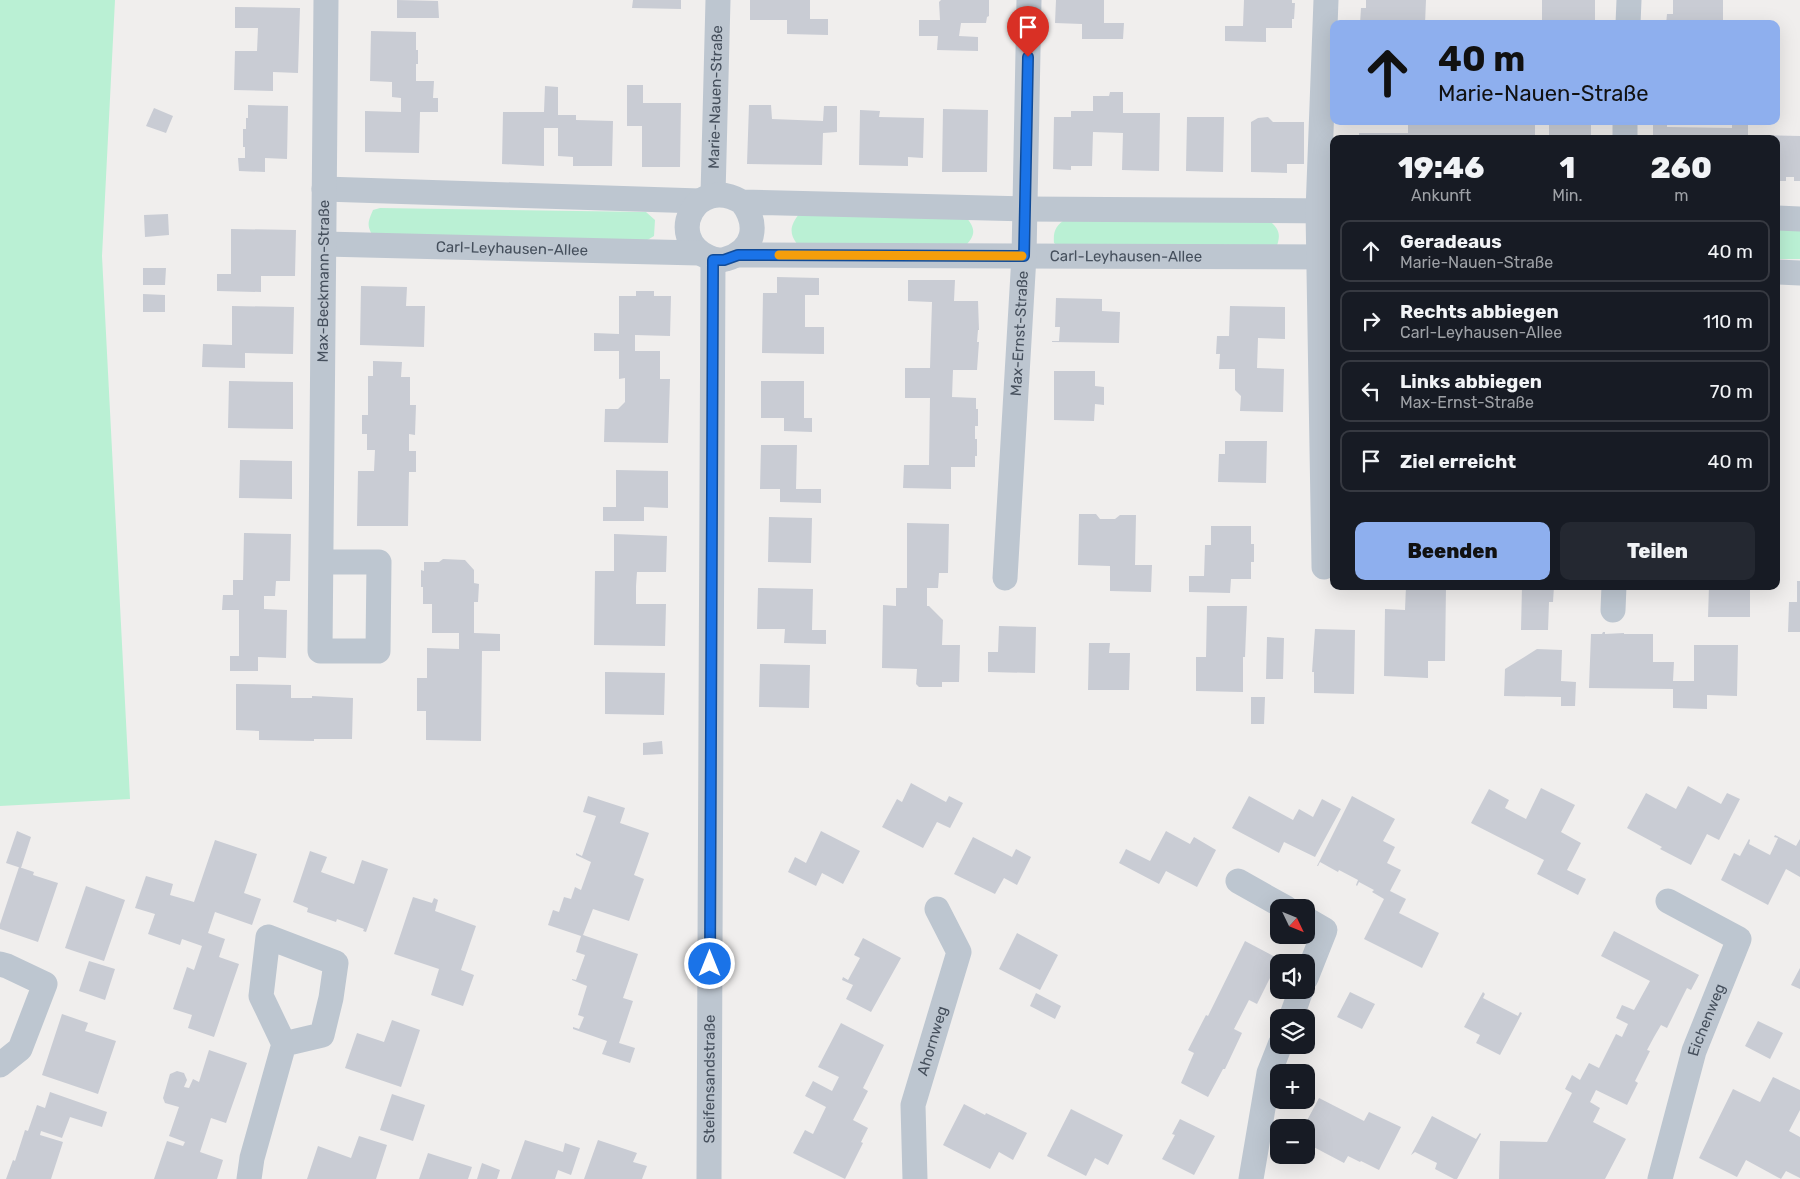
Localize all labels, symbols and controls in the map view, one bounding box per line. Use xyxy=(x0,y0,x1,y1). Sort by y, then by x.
pin xyxy=(1007,6,1049,57)
icon: arrive xyxy=(1014,13,1042,41)
street label: Marie-Nauen-Straße xyxy=(705,25,726,169)
text: 40 m xyxy=(1438,38,1525,80)
icon: ahead xyxy=(1355,40,1420,105)
text: Marie-Nauen-Straße xyxy=(1438,80,1649,107)
text: 19:46 xyxy=(1398,150,1484,186)
text: 1 xyxy=(1560,150,1575,186)
text: 260 xyxy=(1651,150,1712,186)
text: Ankunft xyxy=(1411,186,1471,205)
text: Min. xyxy=(1552,186,1583,205)
text: m xyxy=(1674,186,1688,205)
street label: Max-Beckmann-Straße xyxy=(314,200,333,362)
text: Geradeaus xyxy=(1400,230,1502,253)
icon: ahead xyxy=(1357,237,1385,265)
street label: Carl-Leyhausen-Allee xyxy=(436,238,588,259)
text: 40 m xyxy=(1708,240,1753,263)
street label: Carl-Leyhausen-Allee xyxy=(1050,247,1202,266)
text: Marie-Nauen-Straße xyxy=(1400,253,1553,272)
street label: Max-Ernst-Straße xyxy=(1007,270,1032,397)
text: Rechts abbiegen xyxy=(1400,300,1559,323)
icon: right xyxy=(1357,307,1385,335)
text: 110 m xyxy=(1703,310,1753,333)
text: Carl-Leyhausen-Allee xyxy=(1400,323,1562,342)
text: Links abbiegen xyxy=(1400,370,1542,393)
icon: left xyxy=(1357,377,1385,405)
text: 70 m xyxy=(1710,380,1753,403)
text: Max-Ernst-Straße xyxy=(1400,393,1534,412)
icon: arrive xyxy=(1357,447,1385,475)
text: Ziel erreicht xyxy=(1400,450,1516,473)
text: 40 m xyxy=(1708,450,1753,473)
button: Beenden xyxy=(1355,522,1550,580)
button: Teilen xyxy=(1560,522,1755,580)
north arrow xyxy=(1270,899,1315,944)
map controls xyxy=(1270,899,1315,1164)
position arrow xyxy=(683,937,735,989)
button: sound xyxy=(1270,954,1315,999)
street label: Eichenweg xyxy=(1684,981,1729,1058)
street label: Ahornweg xyxy=(913,1004,951,1078)
button: layers xyxy=(1270,1009,1315,1054)
street label: Steifensandstraße xyxy=(700,1014,719,1144)
button: + xyxy=(1270,1064,1315,1109)
button: − xyxy=(1270,1119,1315,1164)

